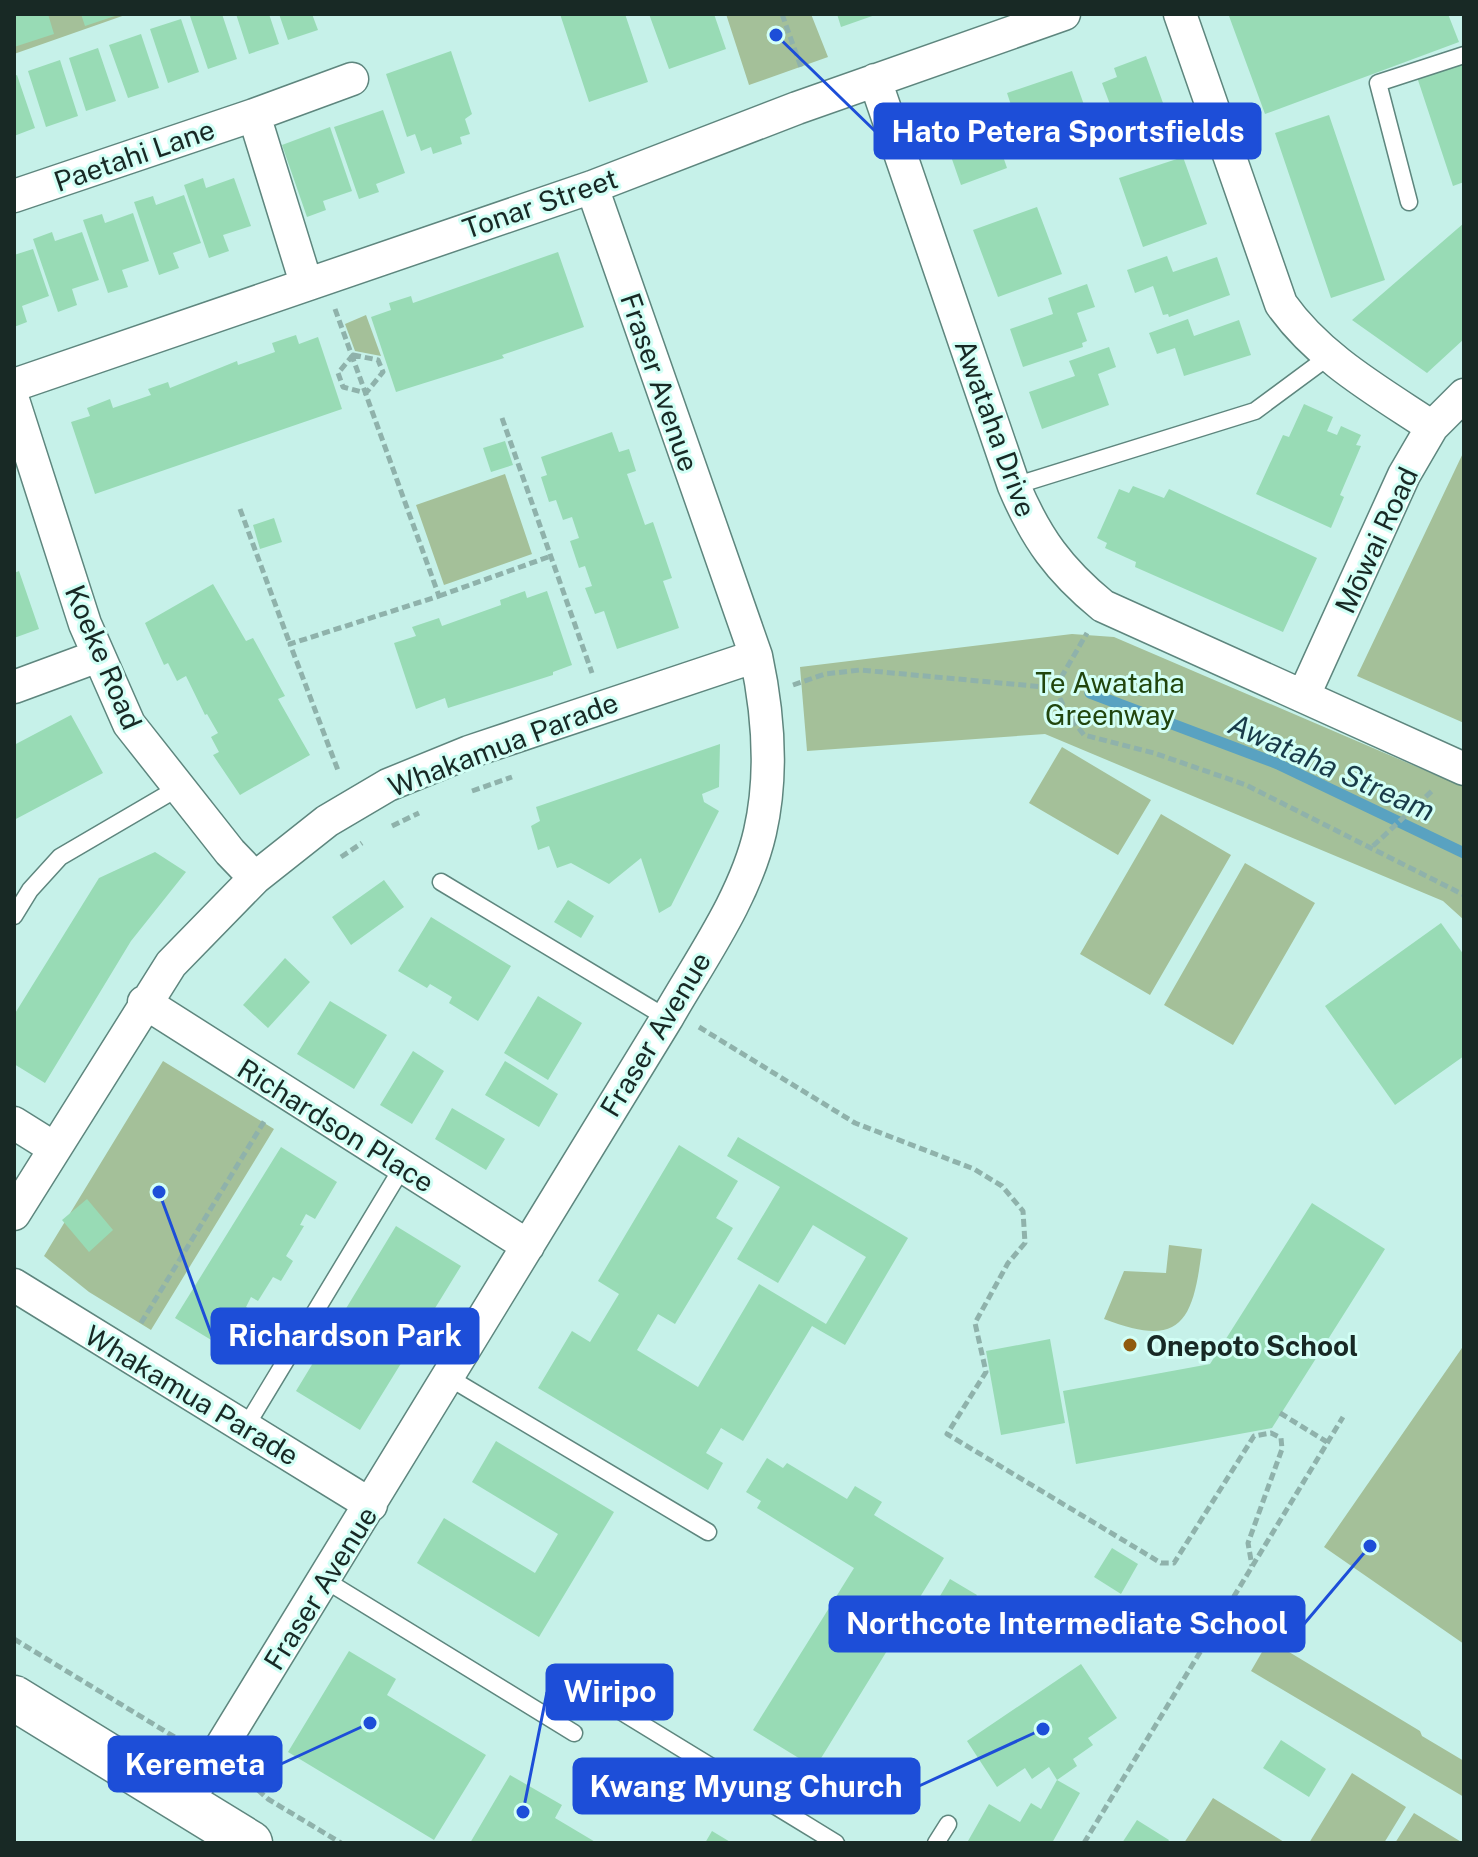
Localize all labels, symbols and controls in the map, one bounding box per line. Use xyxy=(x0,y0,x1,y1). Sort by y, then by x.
callout: Hato Petera Sportsfields xyxy=(875,104,1260,158)
street label: Paetahi Lane xyxy=(49,112,219,198)
text: Hato Petera Sportsfields xyxy=(891,113,1245,149)
street label: Tonar Street xyxy=(458,161,622,245)
street label: Fraser Avenue xyxy=(614,289,706,475)
street label: Awataha Drive xyxy=(949,335,1043,521)
street label: Mōwai Road xyxy=(1328,462,1424,618)
street label: Koeke Road xyxy=(59,580,149,734)
park label: Te Awataha Greenway xyxy=(1035,666,1185,731)
street label: Whakamua Parade xyxy=(383,685,623,803)
water label: Awataha Stream xyxy=(1223,705,1441,829)
street label: Fraser Avenue xyxy=(593,946,717,1122)
street label: Richardson Place xyxy=(232,1051,440,1199)
callout: Richardson Park xyxy=(212,1309,478,1363)
text: Richardson Park xyxy=(228,1317,462,1353)
street label: Whakamua Parade xyxy=(79,1318,305,1472)
place label: Onepoto School xyxy=(1146,1329,1358,1362)
marker: Onepoto School xyxy=(1121,1336,1139,1354)
street label: Fraser Avenue xyxy=(257,1500,383,1676)
callout: Northcote Intermediate School xyxy=(830,1597,1304,1651)
text: Northcote Intermediate School xyxy=(846,1605,1288,1641)
callout: Wiripo xyxy=(547,1665,672,1719)
text: Wiripo xyxy=(563,1673,657,1709)
callout: Keremeta xyxy=(109,1737,281,1791)
text: Keremeta xyxy=(125,1746,265,1782)
callout: Kwang Myung Church xyxy=(574,1759,919,1813)
text: Kwang Myung Church xyxy=(590,1768,902,1804)

